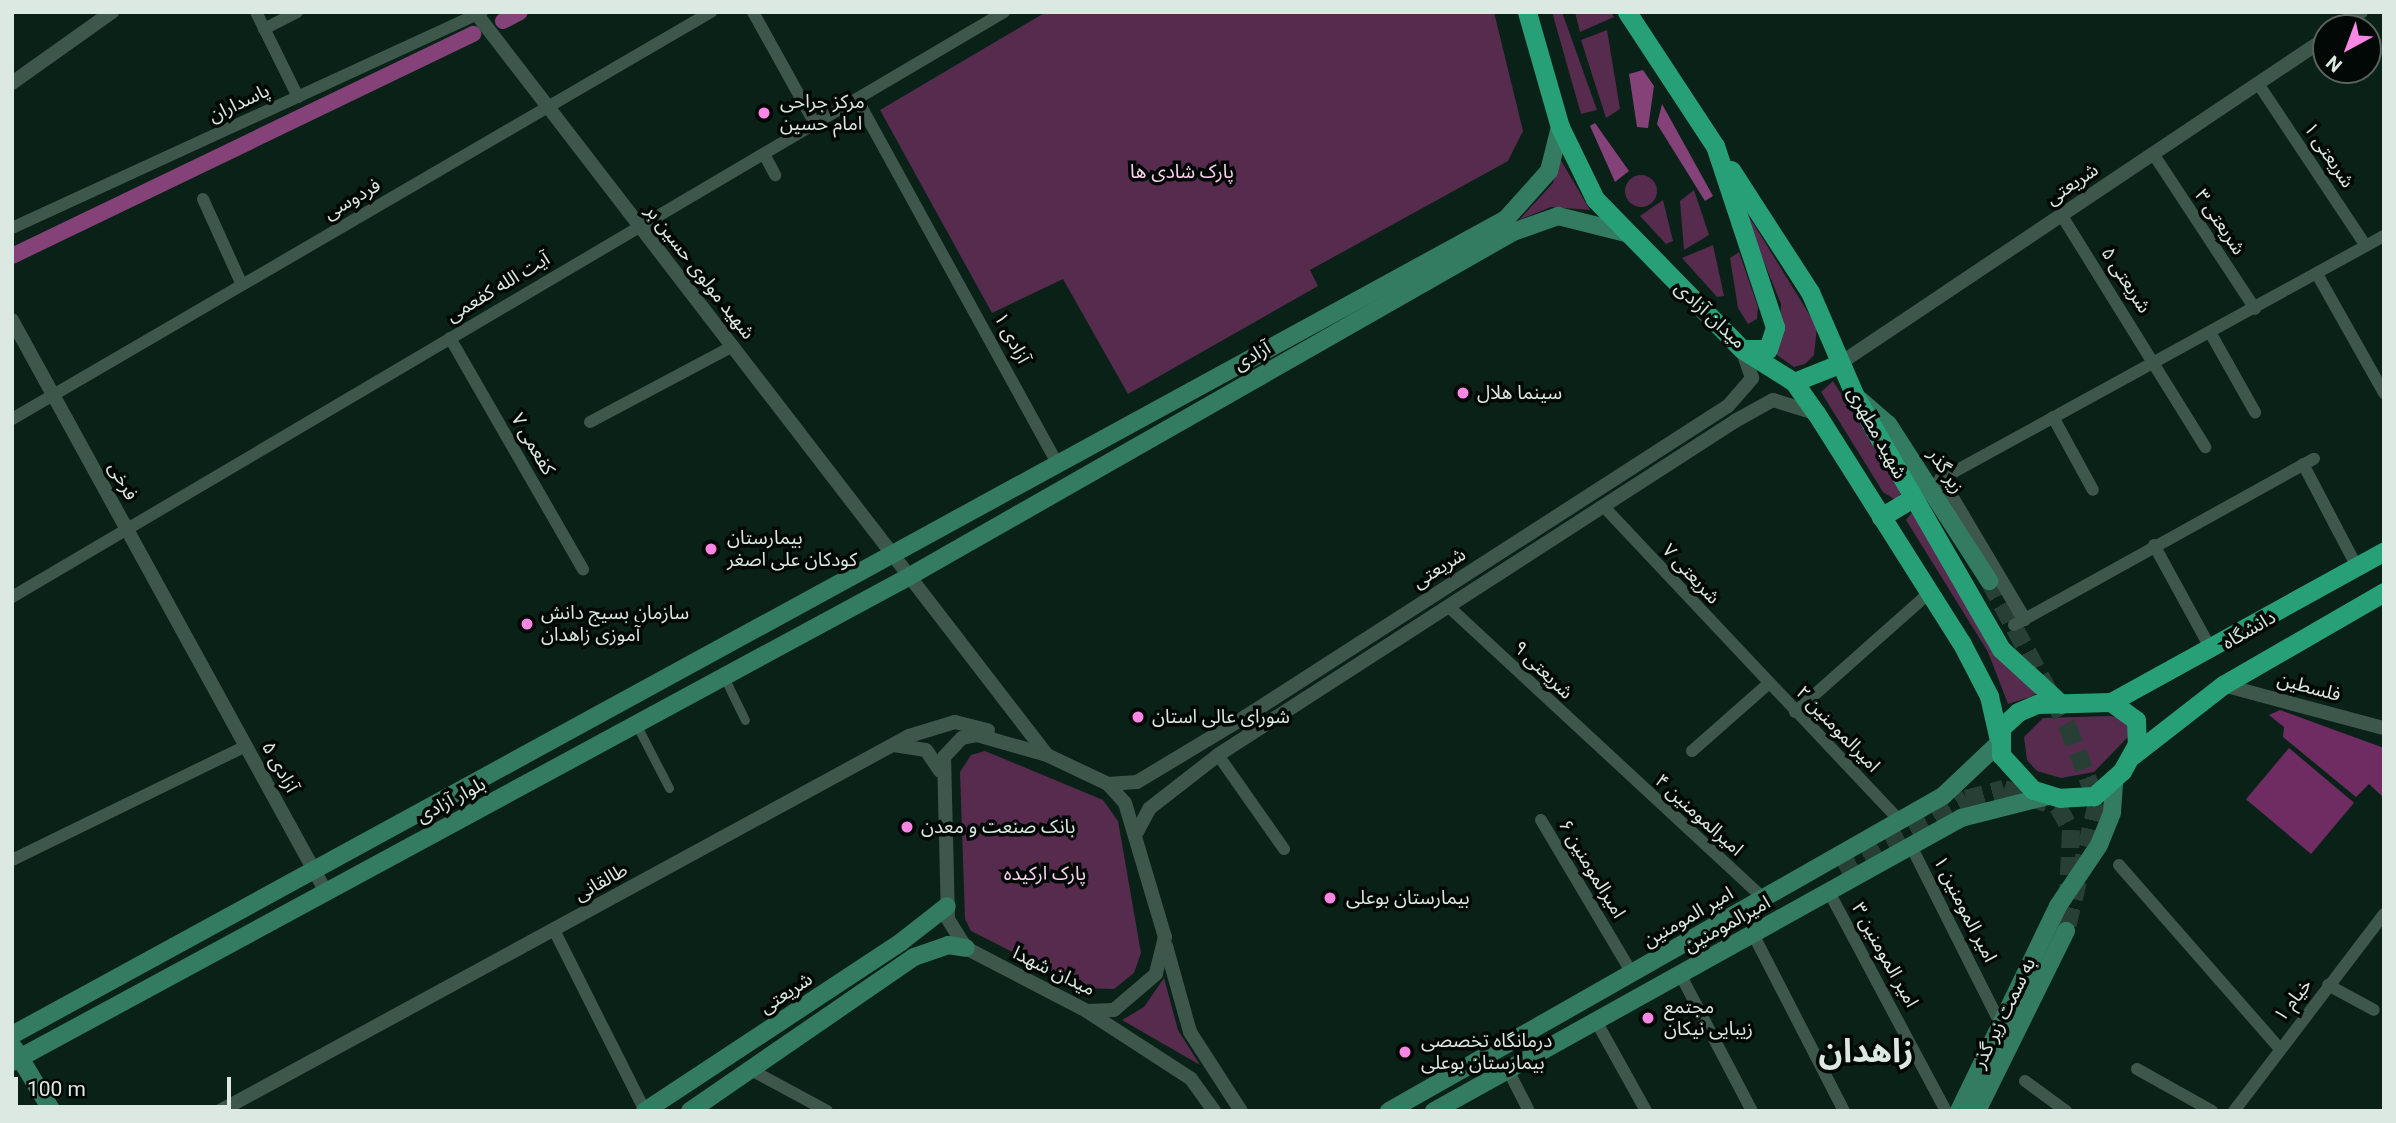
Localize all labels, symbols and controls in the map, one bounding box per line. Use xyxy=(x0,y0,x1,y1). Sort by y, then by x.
north arrow xyxy=(2312,14,2382,84)
text: N xyxy=(2322,51,2347,77)
street label: پاسداران xyxy=(205,79,273,127)
place label: مرکز جراحی امام حسین xyxy=(780,91,865,135)
marker: مرکز جراحی امام حسین xyxy=(754,103,774,123)
street label: شریعتی ۱ xyxy=(2299,118,2359,192)
street label: شریعتی xyxy=(2041,158,2103,210)
park label: پارک شادی ها xyxy=(1130,161,1234,183)
street label: فردوسی xyxy=(320,174,384,224)
street label: شریعتی ۳ xyxy=(2190,185,2250,259)
street label: شهید مولوی حسین بر xyxy=(641,200,759,344)
street label: شریعتی ۵ xyxy=(2096,243,2156,317)
street label: آیت الله کفعمی xyxy=(442,247,554,327)
street label: میدان آزادی xyxy=(1670,277,1750,353)
street label: آزادی ۱ xyxy=(989,309,1035,367)
street label: آزادی xyxy=(1229,336,1275,376)
place label: سینما هلال xyxy=(1477,382,1562,404)
street label: شهید مطهری xyxy=(1842,383,1912,483)
marker: سینما هلال xyxy=(1455,385,1471,401)
street label: کفعمی ۷ xyxy=(506,409,560,479)
street label: زیر گذر xyxy=(1923,444,1969,498)
street label: فرخی xyxy=(103,458,143,504)
place label: بیمارستان کودکان علی اصغر xyxy=(727,527,857,571)
marker: بیمارستان کودکان علی اصغر xyxy=(701,539,721,559)
street label: شریعتی ۷ xyxy=(1657,539,1725,609)
street label: شریعتی xyxy=(1408,543,1470,593)
place label: سازمان بسیج دانش آموزی زاهدان xyxy=(541,602,689,646)
street label: دانشگاه xyxy=(2218,606,2280,654)
marker: سازمان بسیج دانش آموزی زاهدان xyxy=(519,616,535,632)
street label: شریعتی ۹ xyxy=(1508,636,1578,704)
street label: فلسطین xyxy=(2275,668,2343,706)
street label: امیرالمومنین ۲ xyxy=(1791,681,1885,777)
place label: شورای عالی استان xyxy=(1152,706,1290,728)
marker: شورای عالی استان xyxy=(1130,709,1146,725)
street label: آزادی ۵ xyxy=(257,738,303,796)
street label: امیرالمومنین ۴ xyxy=(1650,769,1748,861)
street label: بلوار آزادی xyxy=(413,772,489,828)
place label: بانک صنعت و معدن xyxy=(921,816,1075,838)
street label: امیرالمومنین ۶ xyxy=(1554,816,1630,922)
marker: بانک صنعت و معدن xyxy=(899,819,915,835)
street label: امیر المومنین ۱ xyxy=(1928,852,2002,966)
street label: طالقانی xyxy=(570,858,632,906)
park label: پارک ارکیده xyxy=(1004,863,1086,885)
street label: امیر المومنین xyxy=(1639,882,1737,952)
place label: بیمارستان بوعلی xyxy=(1346,887,1470,909)
marker: بیمارستان بوعلی xyxy=(1320,888,1340,908)
street label: امیرالمومنین xyxy=(1680,891,1774,957)
street label: امیر المومنین ۳ xyxy=(1847,899,1923,1011)
street label: میدان شهدا xyxy=(1009,941,1099,1001)
street label: به سمت زیر گذر xyxy=(1968,954,2040,1072)
street label: شریعتی xyxy=(755,968,817,1018)
street label: خیام ۱ xyxy=(2269,974,2317,1026)
place label: مجتمع زیبایی نیکان xyxy=(1664,996,1753,1040)
marker: مجتمع زیبایی نیکان xyxy=(1638,1008,1658,1028)
place label: درمانگاه تخصصی بیمارستان بوعلی xyxy=(1421,1030,1552,1074)
district label: زاهدان xyxy=(1818,1031,1914,1071)
marker: درمانگاه تخصصی بیمارستان بوعلی xyxy=(1395,1042,1415,1062)
scale bar xyxy=(18,1064,234,1108)
text: 100 m xyxy=(27,1077,86,1101)

